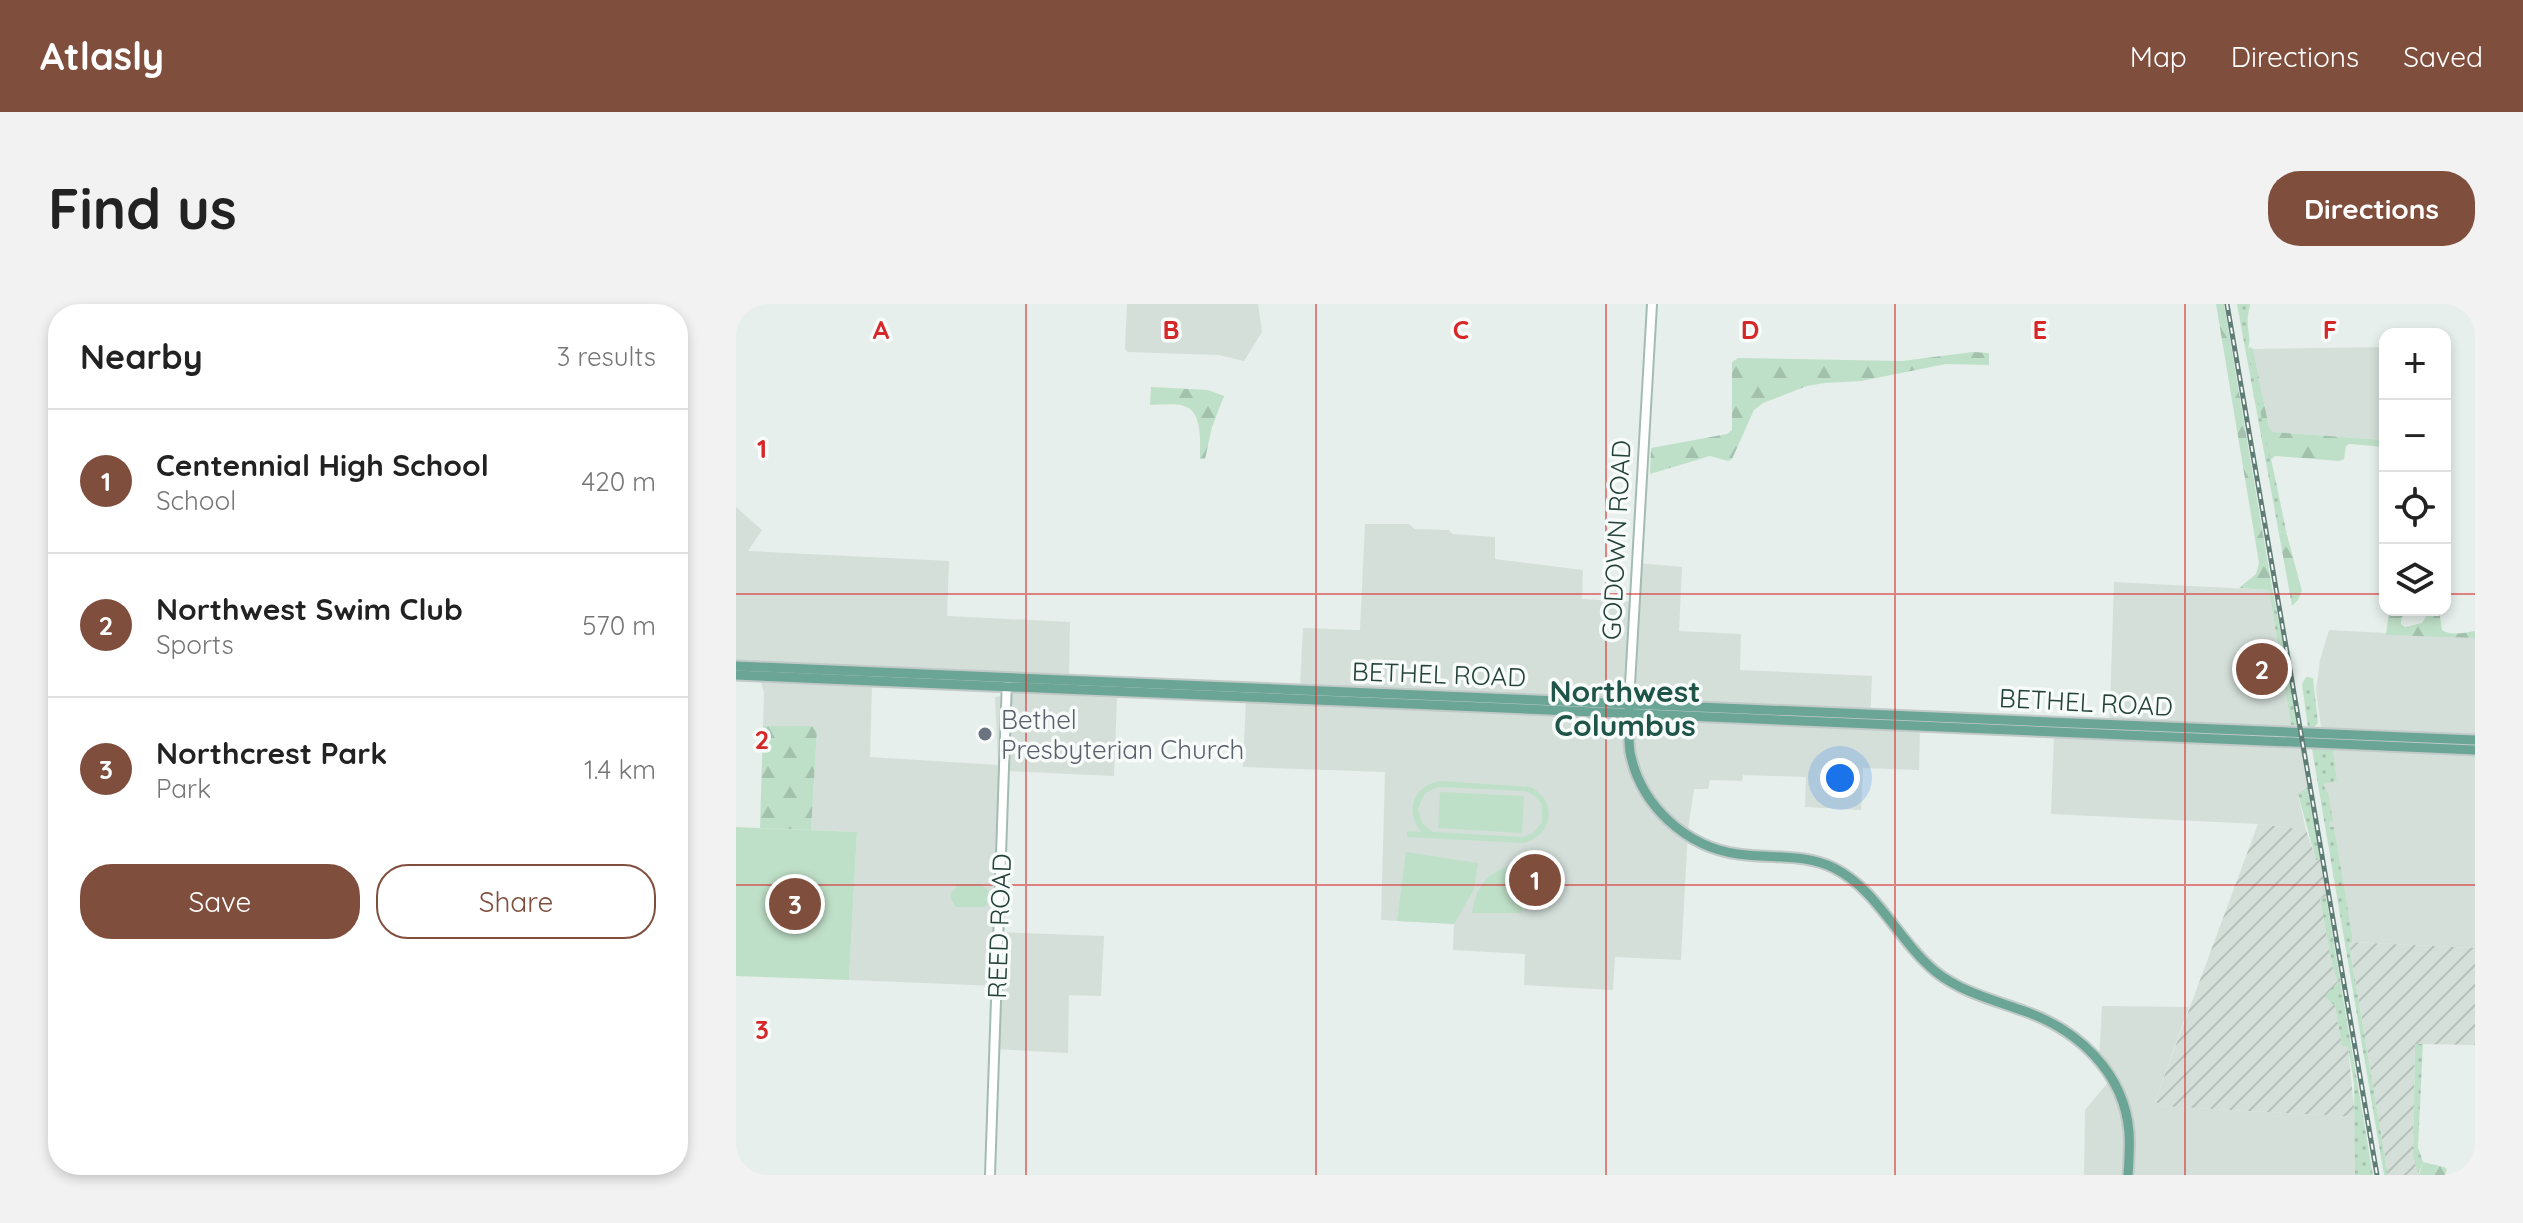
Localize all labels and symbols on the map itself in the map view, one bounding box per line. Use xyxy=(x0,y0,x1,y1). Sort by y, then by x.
text: A xyxy=(873,313,890,346)
text: B xyxy=(1162,313,1180,346)
text: C xyxy=(1453,313,1469,346)
text: D xyxy=(1741,313,1759,346)
text: E xyxy=(2033,313,2047,346)
text: F xyxy=(2323,313,2337,346)
text: 1 xyxy=(757,432,767,465)
street label: GODOWN ROAD xyxy=(1594,439,1638,641)
pin: 2 xyxy=(2236,639,2288,699)
street label: BETHEL ROAD xyxy=(1351,654,1527,694)
district label: Northwest Columbus xyxy=(1549,672,1701,744)
street label: BETHEL ROAD xyxy=(1998,681,2174,723)
place label: Bethel Presbyterian Church xyxy=(1001,703,1244,766)
text: 2 xyxy=(755,723,769,756)
marker: Bethel Presbyterian Church xyxy=(976,725,994,743)
your location xyxy=(1820,758,1860,798)
pin: 1 xyxy=(1509,850,1561,910)
street label: REED ROAD xyxy=(980,853,1018,999)
pin: 3 xyxy=(769,874,821,934)
text: 3 xyxy=(755,1013,769,1046)

